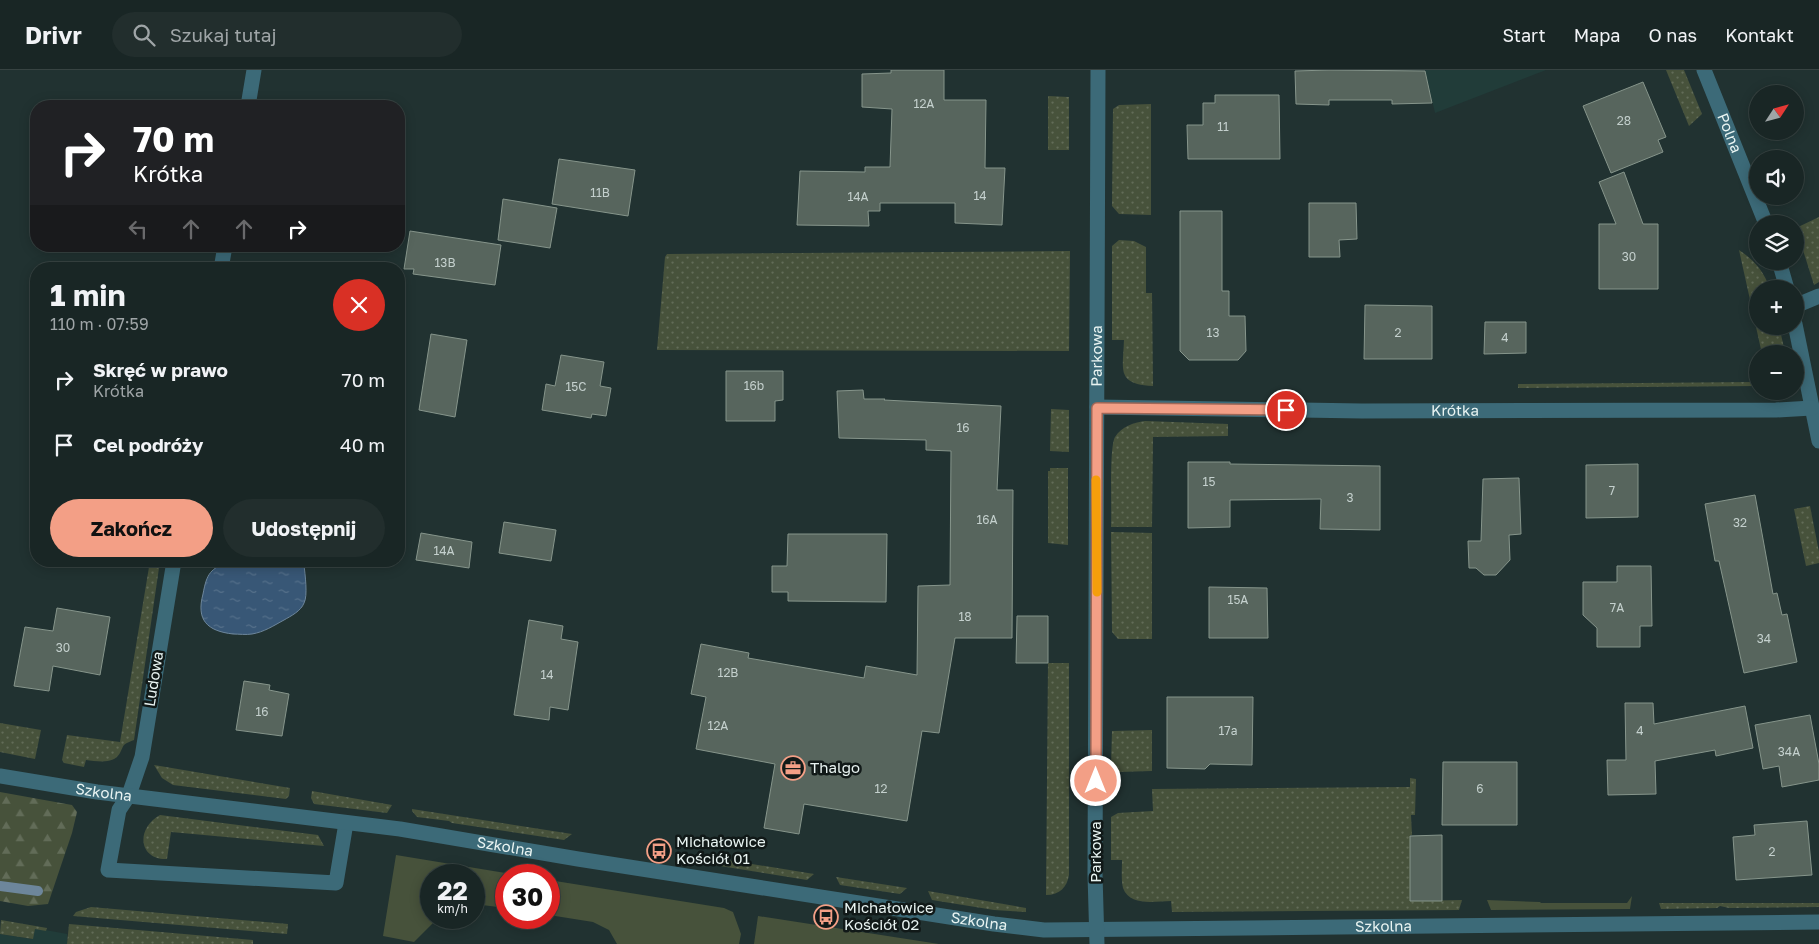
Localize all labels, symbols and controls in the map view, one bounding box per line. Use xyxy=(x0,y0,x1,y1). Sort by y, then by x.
search box xyxy=(112,12,462,57)
text: Drivr xyxy=(25,20,82,49)
icon: search xyxy=(130,21,158,49)
text: Szukaj tutaj xyxy=(170,23,277,46)
text: Start xyxy=(1503,24,1546,46)
text: Mapa xyxy=(1574,24,1621,46)
text: O nas xyxy=(1649,24,1697,46)
text: Kontakt xyxy=(1725,24,1794,46)
north arrow xyxy=(1749,85,1804,140)
map controls xyxy=(1749,85,1804,400)
house number: 12A xyxy=(914,96,934,111)
street label: Polna xyxy=(1714,110,1746,155)
house number: 28 xyxy=(1617,113,1631,128)
text: 70 m xyxy=(133,118,214,160)
house number: 11 xyxy=(1217,119,1229,134)
icon: right xyxy=(50,120,115,185)
button: sound xyxy=(1749,150,1804,205)
text: Krótka xyxy=(133,160,203,187)
house number: 11B xyxy=(590,185,610,200)
house number: 14 xyxy=(973,188,987,203)
house number: 14A xyxy=(847,189,869,204)
icon: left xyxy=(124,215,152,243)
icon: ahead xyxy=(177,215,205,243)
icon: ahead xyxy=(230,215,258,243)
icon: right xyxy=(283,215,311,243)
button: layers xyxy=(1749,215,1804,270)
house number: 30 xyxy=(1622,249,1636,264)
house number: 13B xyxy=(435,255,455,270)
text: 1 min xyxy=(50,277,126,313)
button: close xyxy=(333,279,385,331)
button: + xyxy=(1749,280,1804,335)
text: 110 m · 07:59 xyxy=(50,314,149,334)
street label: Parkowa xyxy=(1087,325,1105,387)
house number: 13 xyxy=(1207,325,1219,340)
house number: 2 xyxy=(1395,325,1402,340)
house number: 4 xyxy=(1501,330,1509,345)
button: − xyxy=(1749,345,1804,400)
text: Skręć w prawo xyxy=(93,358,228,381)
icon: right xyxy=(50,366,78,394)
text: 70 m xyxy=(342,368,385,391)
house number: 16b xyxy=(744,378,764,393)
house number: 15C xyxy=(566,379,586,394)
text: Krótka xyxy=(93,381,144,401)
pin xyxy=(1265,389,1307,431)
icon: arrive xyxy=(1272,396,1300,424)
street label: Krótka xyxy=(1431,401,1479,419)
house number: 16 xyxy=(956,420,970,435)
icon: arrive xyxy=(50,431,78,459)
text: Cel podróży xyxy=(93,433,203,456)
text: 40 m xyxy=(340,433,385,456)
house number: 15 xyxy=(1203,474,1215,489)
house number: 7 xyxy=(1609,483,1615,498)
house number: 3 xyxy=(1346,490,1354,505)
button: Zakończ xyxy=(50,499,213,557)
button: Udostępnij xyxy=(223,499,385,557)
house number: 16A xyxy=(976,512,998,527)
house number: 32 xyxy=(1733,515,1747,530)
house number: 14A xyxy=(433,543,455,558)
house number: 15A xyxy=(1228,592,1248,607)
house number: 7A xyxy=(1610,600,1624,615)
house number: 18 xyxy=(958,609,972,624)
house number: 34 xyxy=(1757,631,1771,646)
house number: 30 xyxy=(56,640,70,655)
street label: Ludowa xyxy=(140,650,166,708)
house number: 12B xyxy=(718,665,738,680)
house number: 14 xyxy=(540,667,554,682)
house number: 16 xyxy=(255,704,269,719)
house number: 12A xyxy=(708,718,728,733)
house number: 17a xyxy=(1219,723,1237,738)
house number: 4 xyxy=(1636,723,1644,738)
house number: 34A xyxy=(1778,744,1800,759)
position arrow xyxy=(1069,754,1121,806)
office icon: Thalgo xyxy=(780,755,806,781)
place label: Thalgo xyxy=(810,758,860,776)
street label: Szkolna xyxy=(74,779,133,804)
house number: 12 xyxy=(875,781,887,796)
house number: 6 xyxy=(1476,781,1484,796)
street label: Parkowa xyxy=(1086,821,1104,883)
street label: Szkolna xyxy=(476,832,535,859)
place label: Michałowice Kościół 01 xyxy=(676,832,766,867)
bus stop icon: Michałowice Kościół 01 xyxy=(646,838,672,864)
house number: 2 xyxy=(1769,844,1776,859)
speed limit sign: 30 xyxy=(495,864,560,929)
text: 22 xyxy=(437,875,468,906)
place label: Michałowice Kościół 02 xyxy=(844,898,934,933)
text: km/h xyxy=(437,901,468,916)
bus stop icon: Michałowice Kościół 02 xyxy=(813,904,839,930)
street label: Szkolna xyxy=(950,907,1008,934)
street label: Szkolna xyxy=(1355,916,1412,935)

